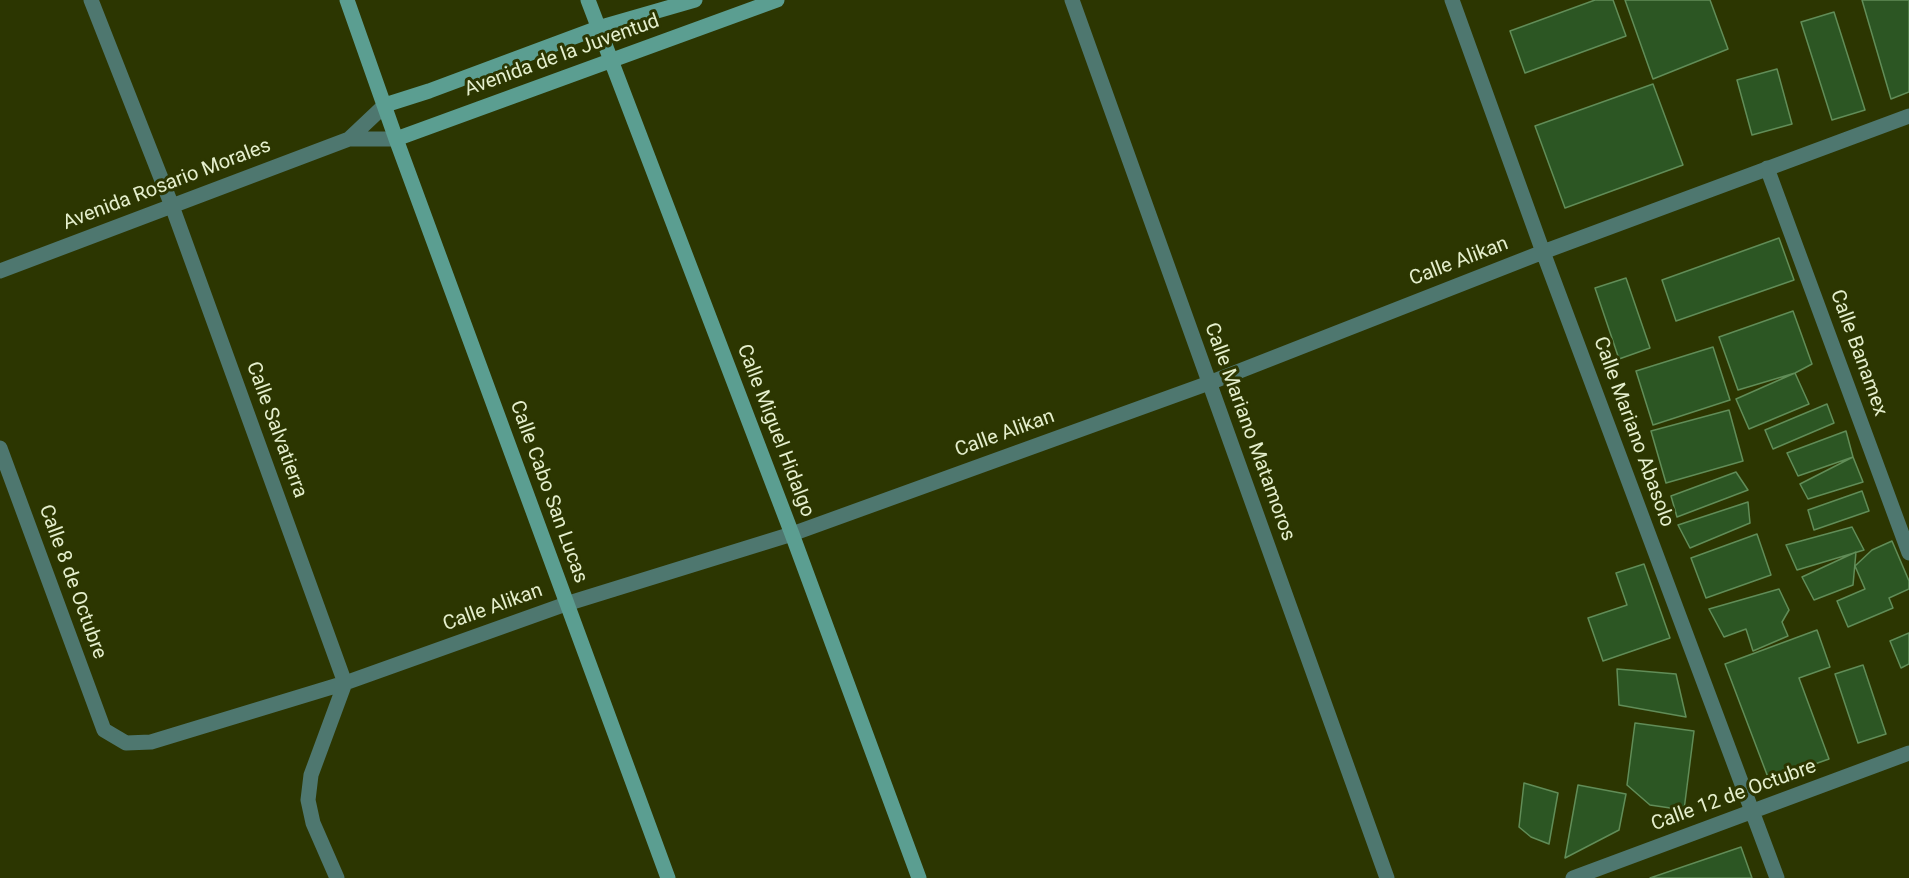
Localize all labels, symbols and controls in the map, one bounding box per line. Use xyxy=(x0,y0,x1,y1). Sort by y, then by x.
street label: Avenida de la Juventud xyxy=(461,10,663,102)
street label: Avenida Rosario Morales xyxy=(60,134,274,236)
street label: Calle Alikan xyxy=(1406,232,1512,292)
street label: Calle Banamex xyxy=(1824,287,1892,419)
street label: Calle Mariano Matamoros xyxy=(1198,320,1300,544)
street label: Calle Mariano Abasolo xyxy=(1587,334,1679,530)
street label: Calle Miguel Hidalgo xyxy=(731,341,819,521)
street label: Calle Salvatierra xyxy=(240,359,312,501)
street label: Calle Cabo San Lucas xyxy=(504,397,592,587)
street label: Calle Alikan xyxy=(952,405,1058,463)
street label: Calle 8 de Octubre xyxy=(33,502,111,662)
street label: Calle Alikan xyxy=(440,579,546,637)
street label: Calle 12 de Octubre xyxy=(1648,755,1820,837)

